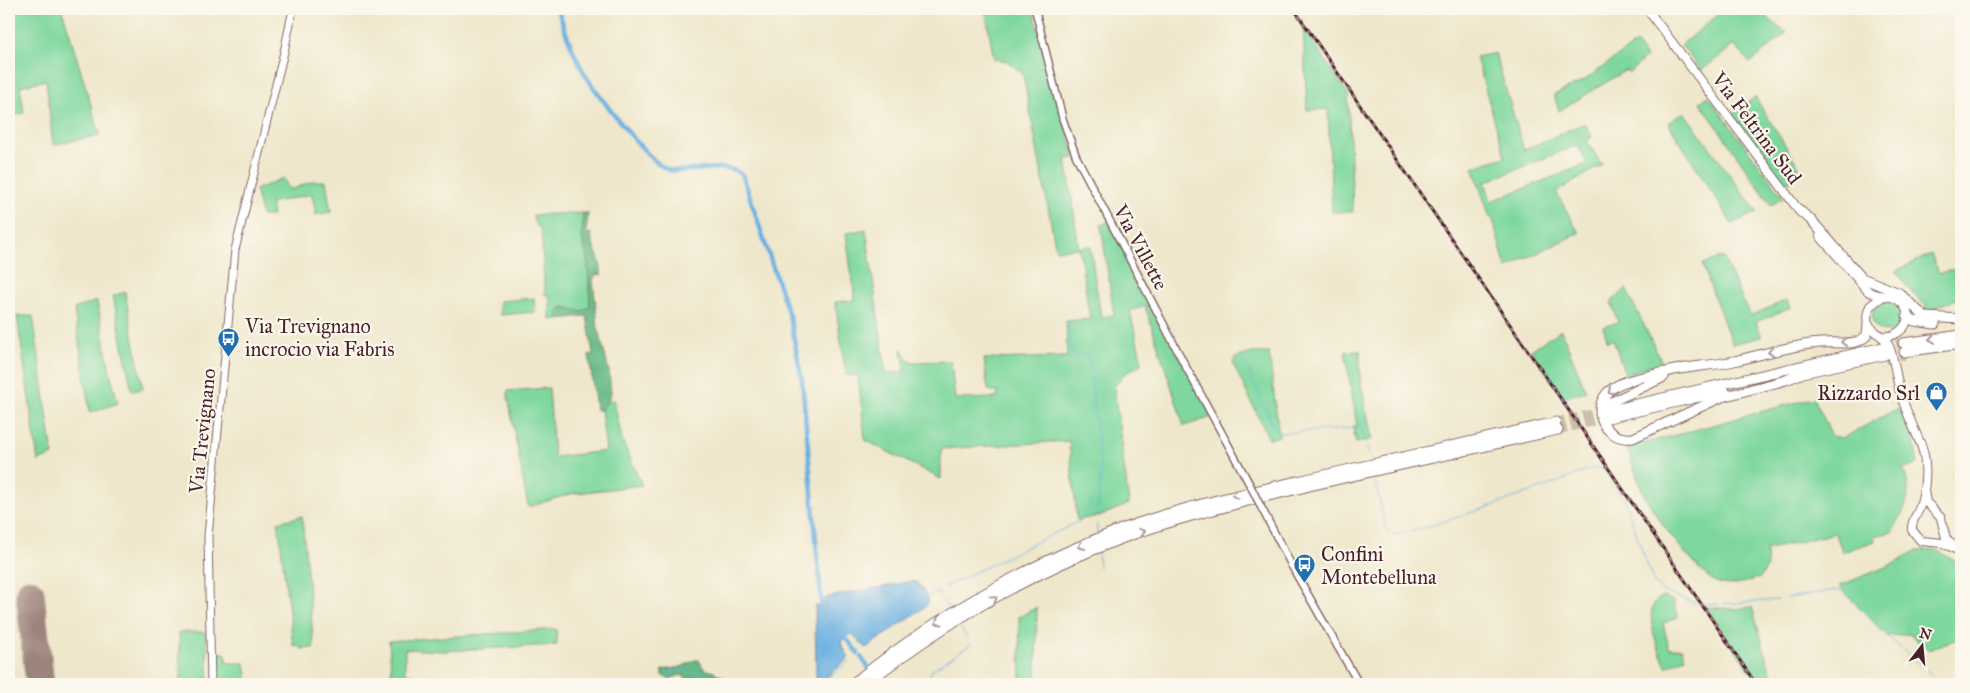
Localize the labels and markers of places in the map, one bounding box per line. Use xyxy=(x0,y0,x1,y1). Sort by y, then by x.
place label: Via Trevignano incrocio via Fabris xyxy=(244,314,395,361)
bus stop icon: Via Trevignano incrocio via Fabris xyxy=(217,326,241,357)
place label: Rizzardo Srl xyxy=(1817,381,1921,405)
shop icon: Rizzardo Srl xyxy=(1924,381,1948,412)
place label: Confini Montebelluna xyxy=(1321,542,1437,589)
bus stop icon: Confini Montebelluna xyxy=(1293,553,1317,584)

